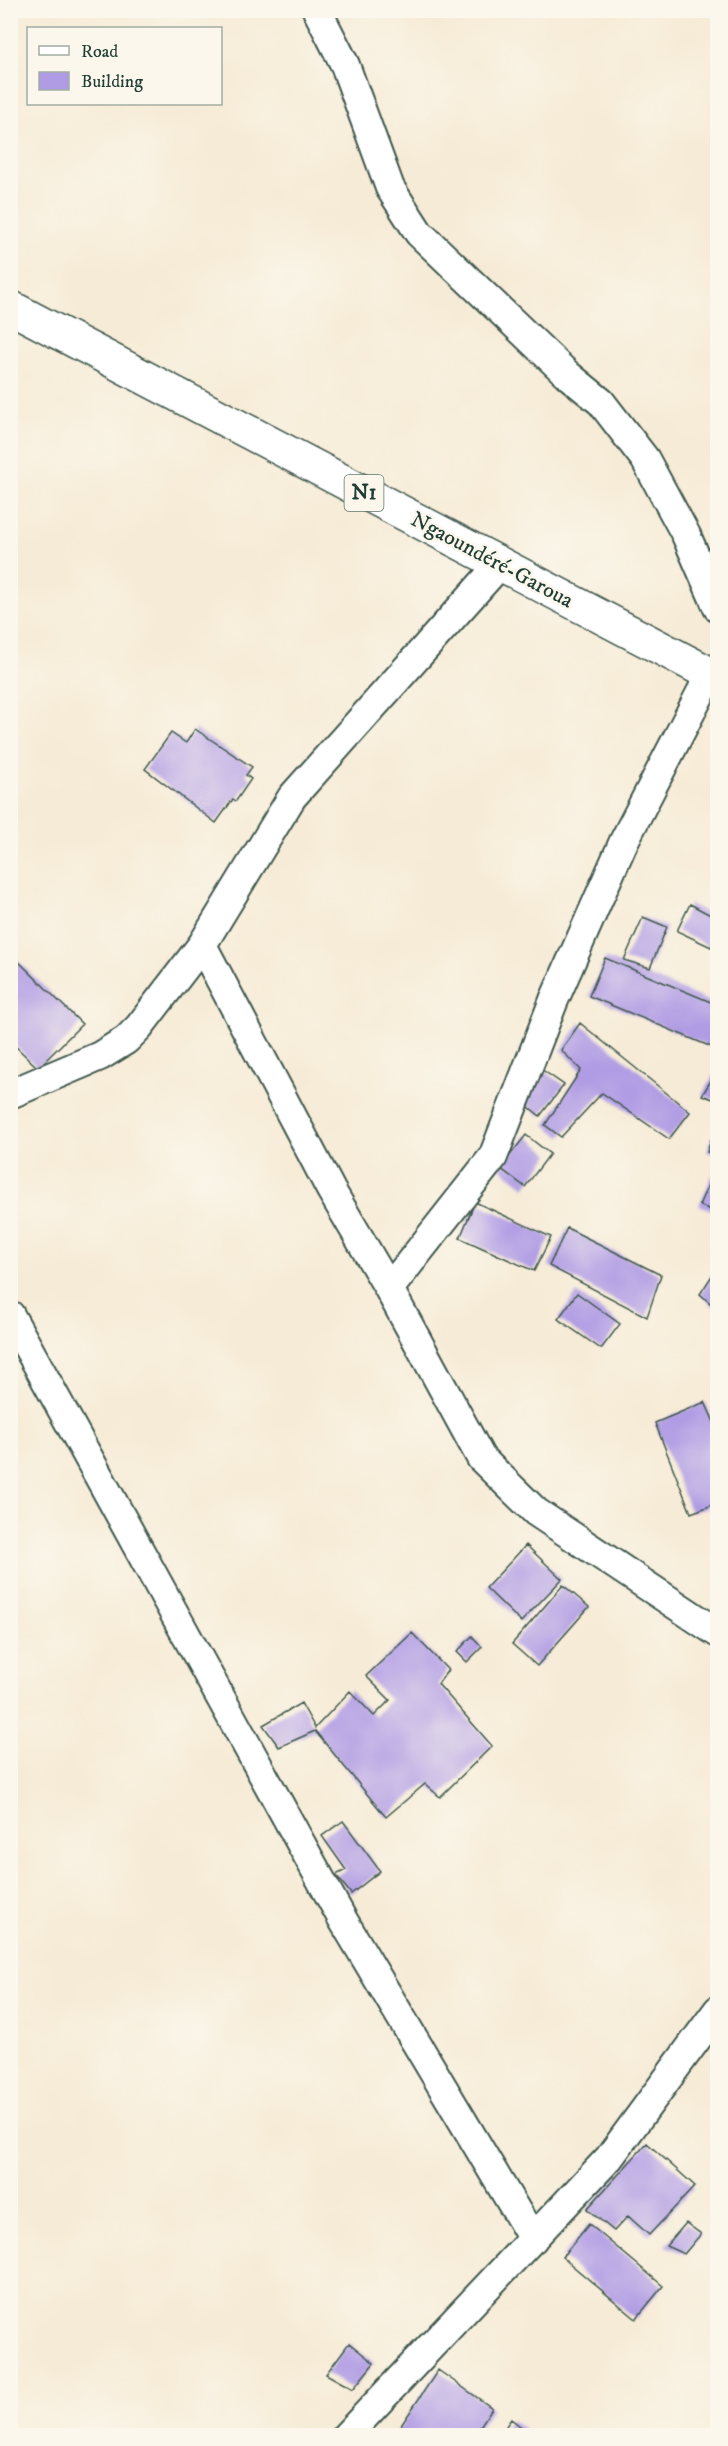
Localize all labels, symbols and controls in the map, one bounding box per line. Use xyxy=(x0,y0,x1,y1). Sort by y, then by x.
legend xyxy=(27,27,222,105)
text: Road xyxy=(81,41,118,63)
text: Building xyxy=(81,71,143,93)
road number: N1 xyxy=(344,475,384,511)
street label: Ngaoundéré-Garoua xyxy=(406,506,578,615)

